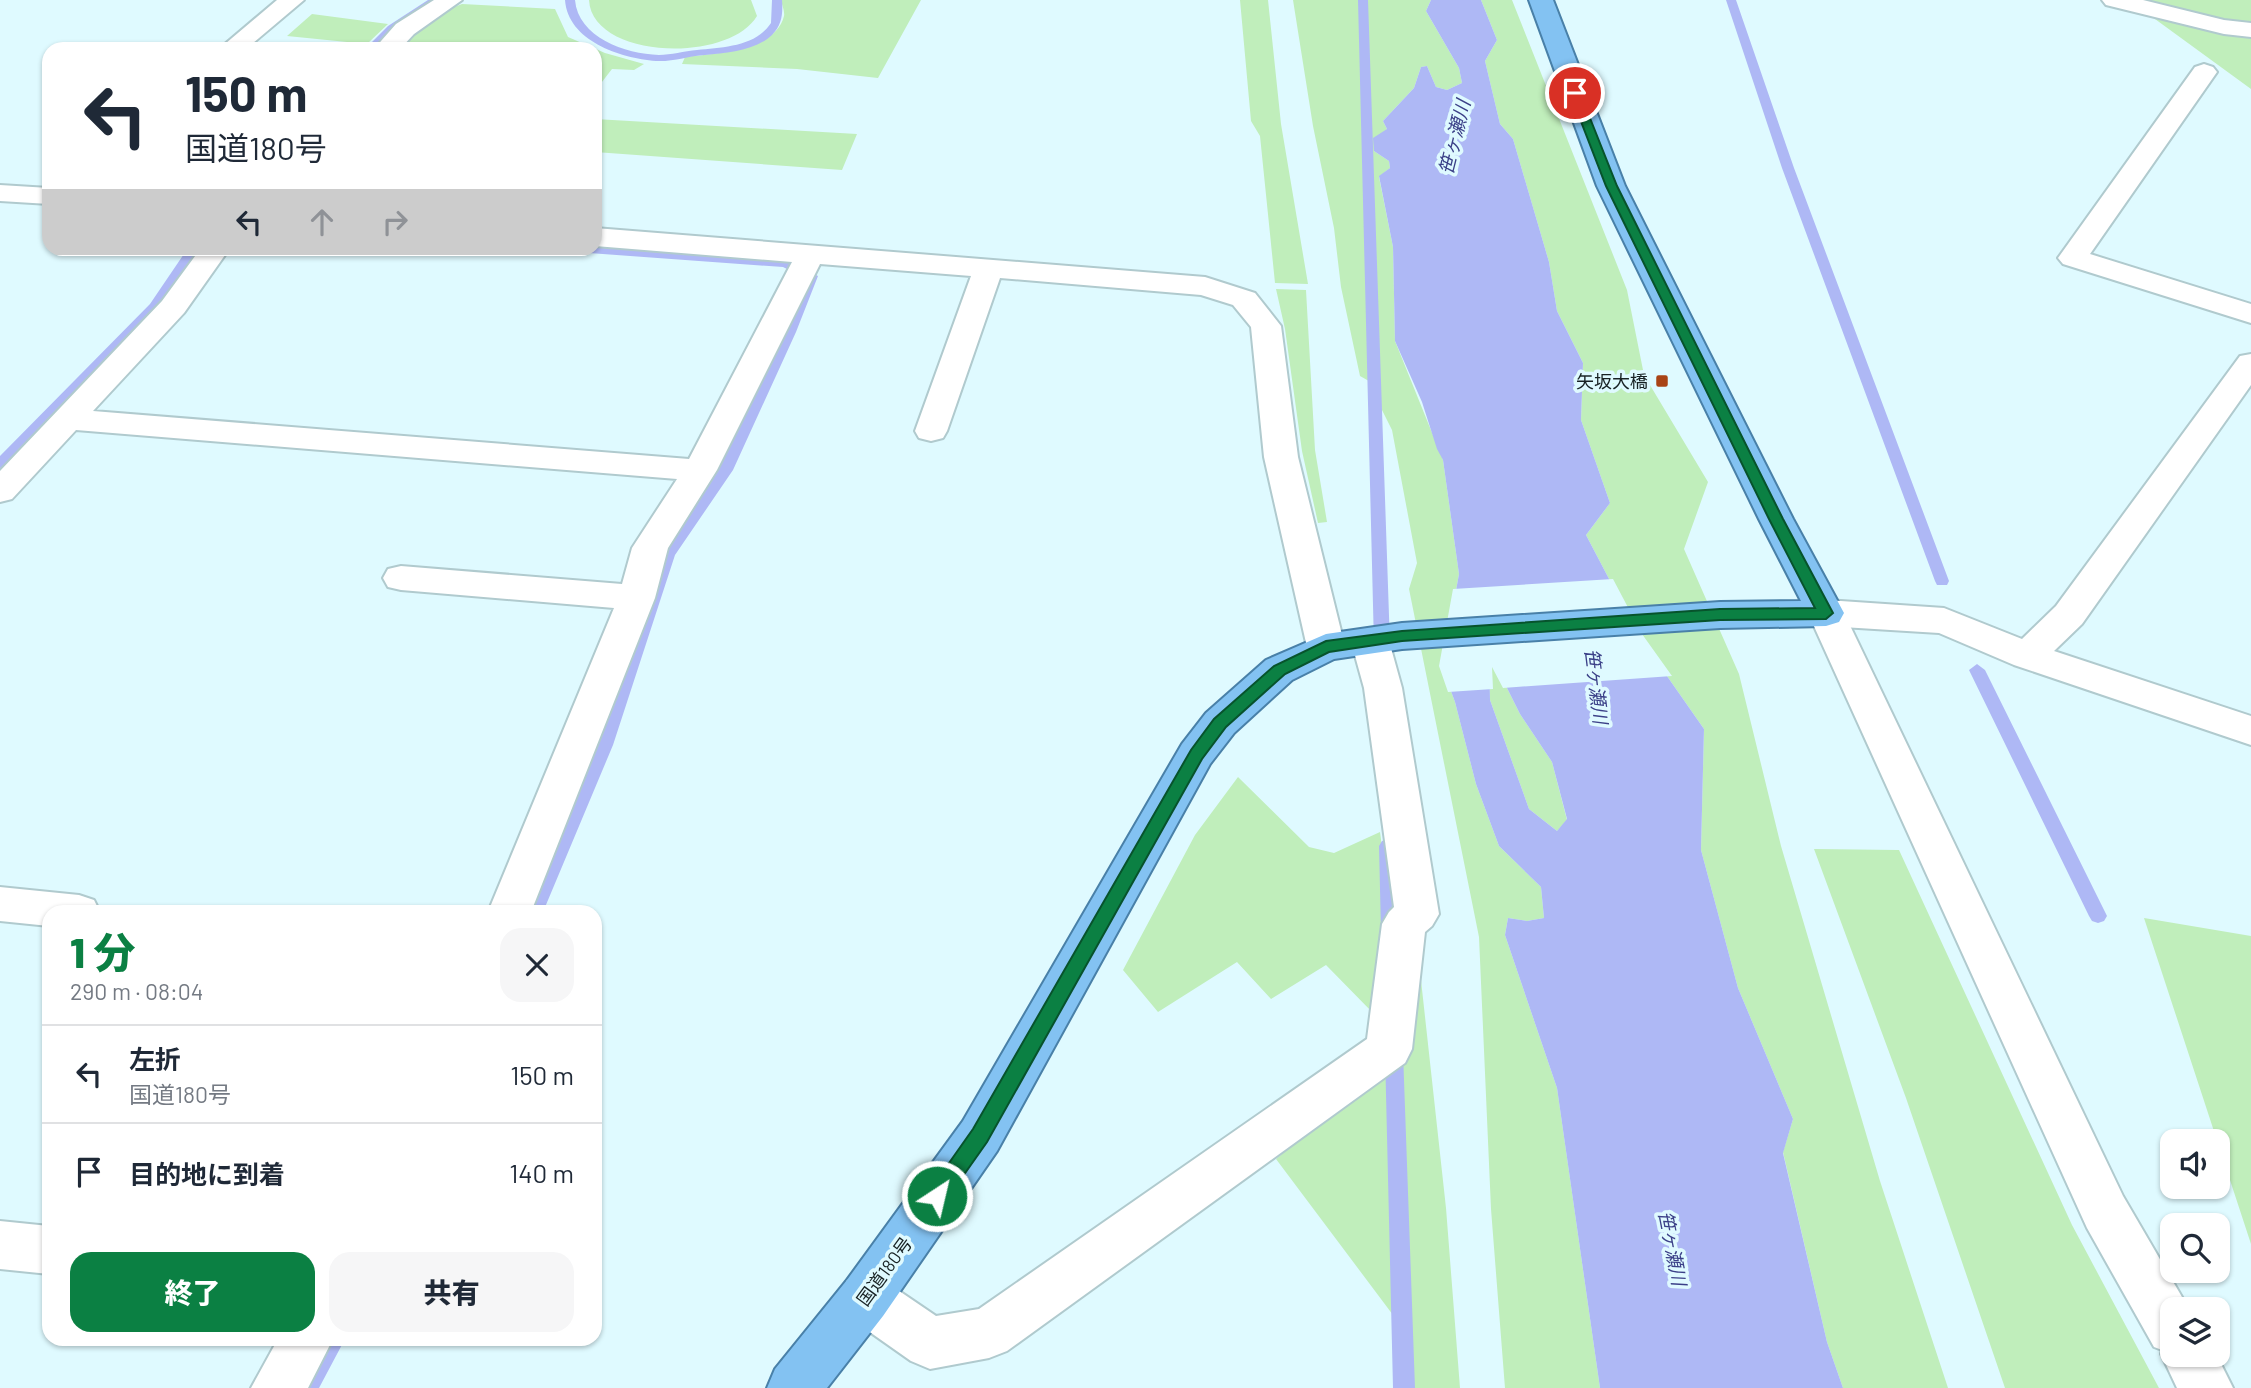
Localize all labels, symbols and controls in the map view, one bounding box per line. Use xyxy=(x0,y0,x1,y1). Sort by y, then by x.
text: 150 m xyxy=(185,63,307,122)
pin xyxy=(1545,63,1605,123)
icon: left xyxy=(70,70,161,161)
icon: arrive xyxy=(1556,74,1594,112)
water label: 笹ヶ瀬川 xyxy=(1434,95,1475,177)
text: 国道180号 xyxy=(185,128,327,166)
icon: left xyxy=(230,203,268,241)
icon: ahead xyxy=(303,203,341,241)
icon: right xyxy=(376,203,414,241)
place label: 矢坂大橋 xyxy=(1576,370,1648,392)
marker: 矢坂大橋 xyxy=(1654,373,1670,389)
water label: 笹ヶ瀬川 xyxy=(1581,647,1613,727)
text: 1 分 xyxy=(70,926,135,976)
button: close xyxy=(500,928,574,1002)
text: 290 m · 08:04 xyxy=(70,977,203,1005)
text: 左折 xyxy=(129,1043,181,1074)
icon: left xyxy=(70,1055,108,1093)
text: 150 m xyxy=(510,1059,574,1090)
text: 国道180号 xyxy=(129,1080,231,1108)
map controls xyxy=(2160,1129,2230,1367)
button: sound xyxy=(2160,1129,2230,1199)
icon: arrive xyxy=(70,1153,108,1191)
text: 140 m xyxy=(509,1157,574,1188)
text: 目的地に到着 xyxy=(129,1158,285,1189)
position arrow xyxy=(900,1159,974,1233)
water label: 笹ヶ瀬川 xyxy=(1654,1208,1692,1289)
button: search xyxy=(2160,1213,2230,1283)
street label: 国道180号 xyxy=(852,1232,916,1310)
button: 終了 xyxy=(70,1252,315,1332)
button: 共有 xyxy=(329,1252,574,1332)
button: layers xyxy=(2160,1297,2230,1367)

